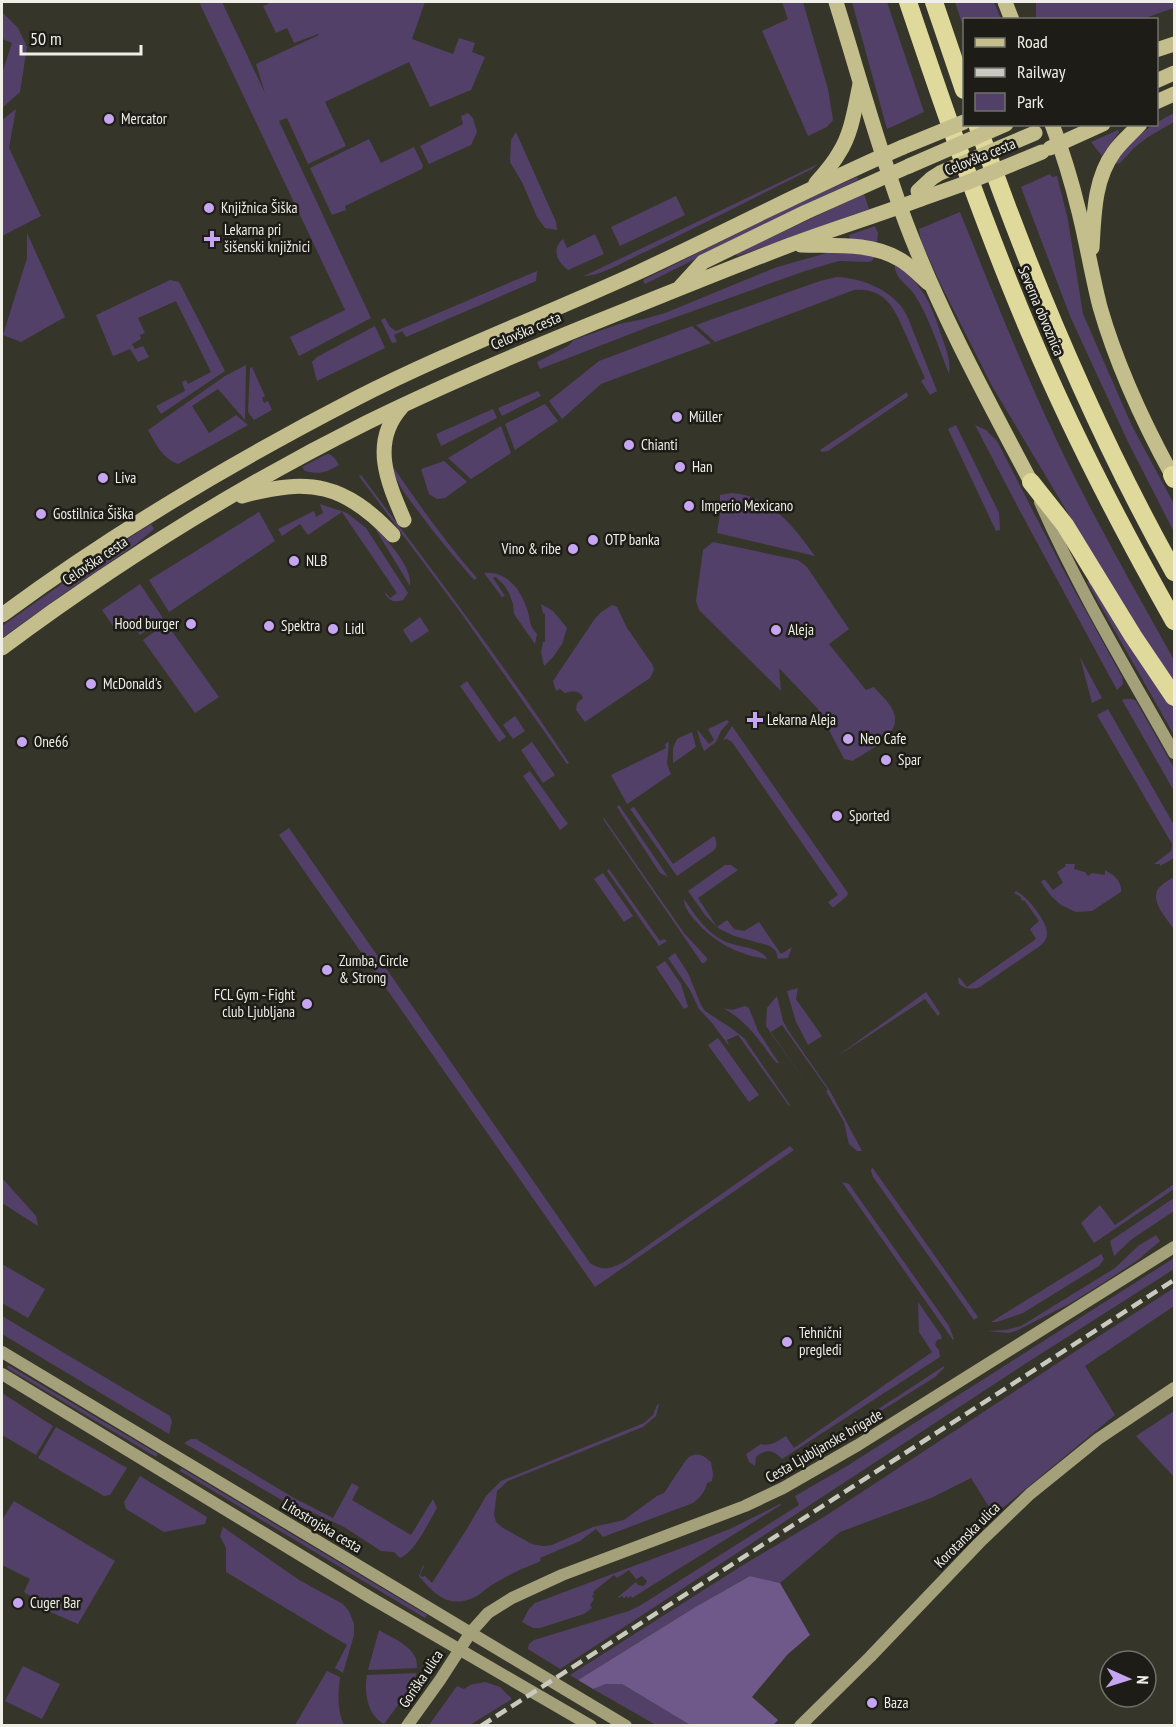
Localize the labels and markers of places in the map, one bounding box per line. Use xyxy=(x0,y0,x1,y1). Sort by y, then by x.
place label: Mercator xyxy=(121,109,168,128)
marker: Mercator xyxy=(102,112,116,126)
place label: Knjižnica Šiška xyxy=(221,198,297,217)
marker: Knjižnica Šiška xyxy=(202,201,216,215)
place label: Lekarna pri šišenski knjižnici xyxy=(224,220,310,256)
marker: Lekarna pri šišenski knjižnici xyxy=(205,232,219,246)
place label: Müller xyxy=(689,407,723,426)
marker: Müller xyxy=(670,410,684,424)
place label: Chianti xyxy=(641,435,678,454)
marker: Chianti xyxy=(622,438,636,452)
place label: Han xyxy=(692,457,713,476)
marker: Han xyxy=(673,460,687,474)
place label: Liva xyxy=(115,468,136,487)
marker: Liva xyxy=(96,471,110,485)
place label: Imperio Mexicano xyxy=(701,496,793,515)
marker: Imperio Mexicano xyxy=(682,499,696,513)
place label: Gostilnica Šiška xyxy=(53,504,134,523)
marker: Gostilnica Šiška xyxy=(34,507,48,521)
place label: OTP banka xyxy=(605,530,660,549)
marker: OTP banka xyxy=(586,533,600,547)
place label: Vino & ribe xyxy=(500,539,561,558)
marker: Vino & ribe xyxy=(566,542,580,556)
place label: NLB xyxy=(306,551,327,570)
marker: NLB xyxy=(287,554,301,568)
place label: Hood burger xyxy=(114,614,180,633)
place label: Spektra xyxy=(281,616,320,635)
marker: Hood burger xyxy=(184,617,198,631)
marker: Spektra xyxy=(262,619,276,633)
place label: Lidl xyxy=(345,619,365,638)
place label: Aleja xyxy=(788,620,814,639)
marker: Lidl xyxy=(326,622,340,636)
marker: Aleja xyxy=(769,623,783,637)
place label: McDonald's xyxy=(103,674,162,693)
marker: McDonald's xyxy=(84,677,98,691)
place label: Lekarna Aleja xyxy=(767,710,836,729)
marker: Lekarna Aleja xyxy=(748,713,762,727)
place label: Neo Cafe xyxy=(860,729,906,748)
place label: One66 xyxy=(34,732,69,751)
marker: Neo Cafe xyxy=(841,732,855,746)
marker: One66 xyxy=(15,735,29,749)
place label: Spar xyxy=(898,750,922,769)
marker: Spar xyxy=(879,753,893,767)
place label: Sported xyxy=(849,806,890,825)
marker: Sported xyxy=(830,809,844,823)
place label: Zumba, Circle & Strong xyxy=(339,951,408,987)
marker: Zumba, Circle & Strong xyxy=(320,963,334,977)
place label: FCL Gym - Fight club Ljubljana xyxy=(214,985,295,1021)
marker: FCL Gym - Fight club Ljubljana xyxy=(300,997,314,1011)
place label: Tehnični pregledi xyxy=(799,1323,842,1359)
marker: Tehnični pregledi xyxy=(780,1335,794,1349)
place label: Cuger Bar xyxy=(30,1593,81,1612)
marker: Cuger Bar xyxy=(11,1596,25,1610)
place label: Baza xyxy=(884,1693,908,1712)
marker: Baza xyxy=(865,1696,879,1710)

